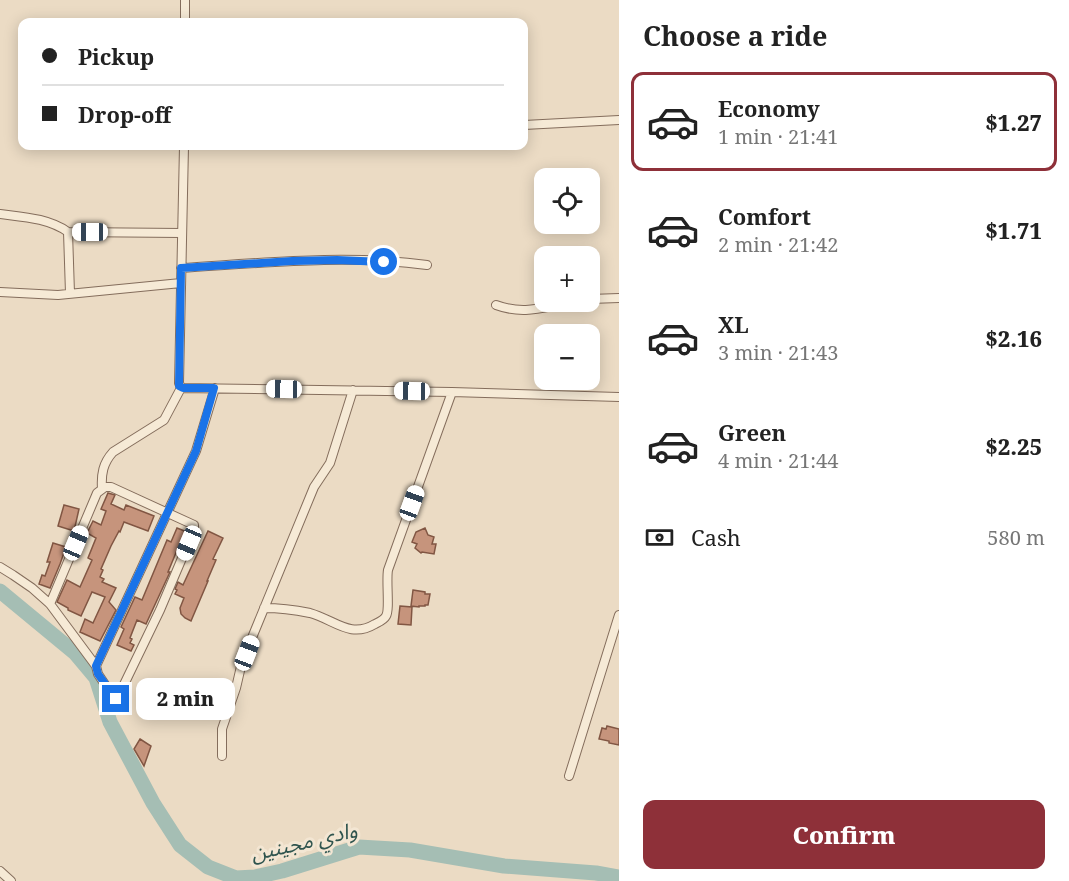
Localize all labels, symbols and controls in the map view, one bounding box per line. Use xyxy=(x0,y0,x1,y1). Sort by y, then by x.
text: Choose a ride xyxy=(643,17,828,54)
text: Pickup xyxy=(78,41,154,71)
text: Economy xyxy=(718,93,820,123)
icon: car xyxy=(646,95,700,149)
text: Drop-off xyxy=(78,99,171,129)
text: $1.27 xyxy=(985,107,1042,137)
text: 1 min · 21:41 xyxy=(718,123,838,150)
map controls xyxy=(534,168,600,390)
button: locate xyxy=(534,168,600,234)
text: Comfort xyxy=(718,201,811,231)
icon: car xyxy=(646,203,700,257)
text: $1.71 xyxy=(985,215,1042,245)
car xyxy=(72,223,108,241)
text: 2 min · 21:42 xyxy=(718,231,838,258)
button: + xyxy=(534,246,600,312)
route start xyxy=(370,248,397,275)
text: XL xyxy=(718,309,749,339)
icon: car xyxy=(646,311,700,365)
text: $2.16 xyxy=(985,323,1042,353)
button: − xyxy=(534,324,600,390)
text: 3 min · 21:43 xyxy=(718,339,838,366)
car xyxy=(266,380,302,398)
car xyxy=(394,382,430,400)
text: Green xyxy=(718,417,786,447)
icon: car xyxy=(646,419,700,473)
text: $2.25 xyxy=(985,431,1042,461)
text: 4 min · 21:44 xyxy=(718,447,838,474)
car xyxy=(397,483,427,523)
icon: cash xyxy=(643,521,676,554)
text: Cash xyxy=(691,522,741,552)
car xyxy=(61,523,91,563)
car xyxy=(174,523,204,563)
text: 580 m xyxy=(987,524,1045,551)
car xyxy=(232,633,262,673)
callout: 2 min xyxy=(137,678,236,720)
route end xyxy=(102,685,129,712)
text: 2 min xyxy=(157,685,214,712)
button: Confirm xyxy=(643,800,1045,869)
water label: وادي مجينين xyxy=(248,815,360,870)

